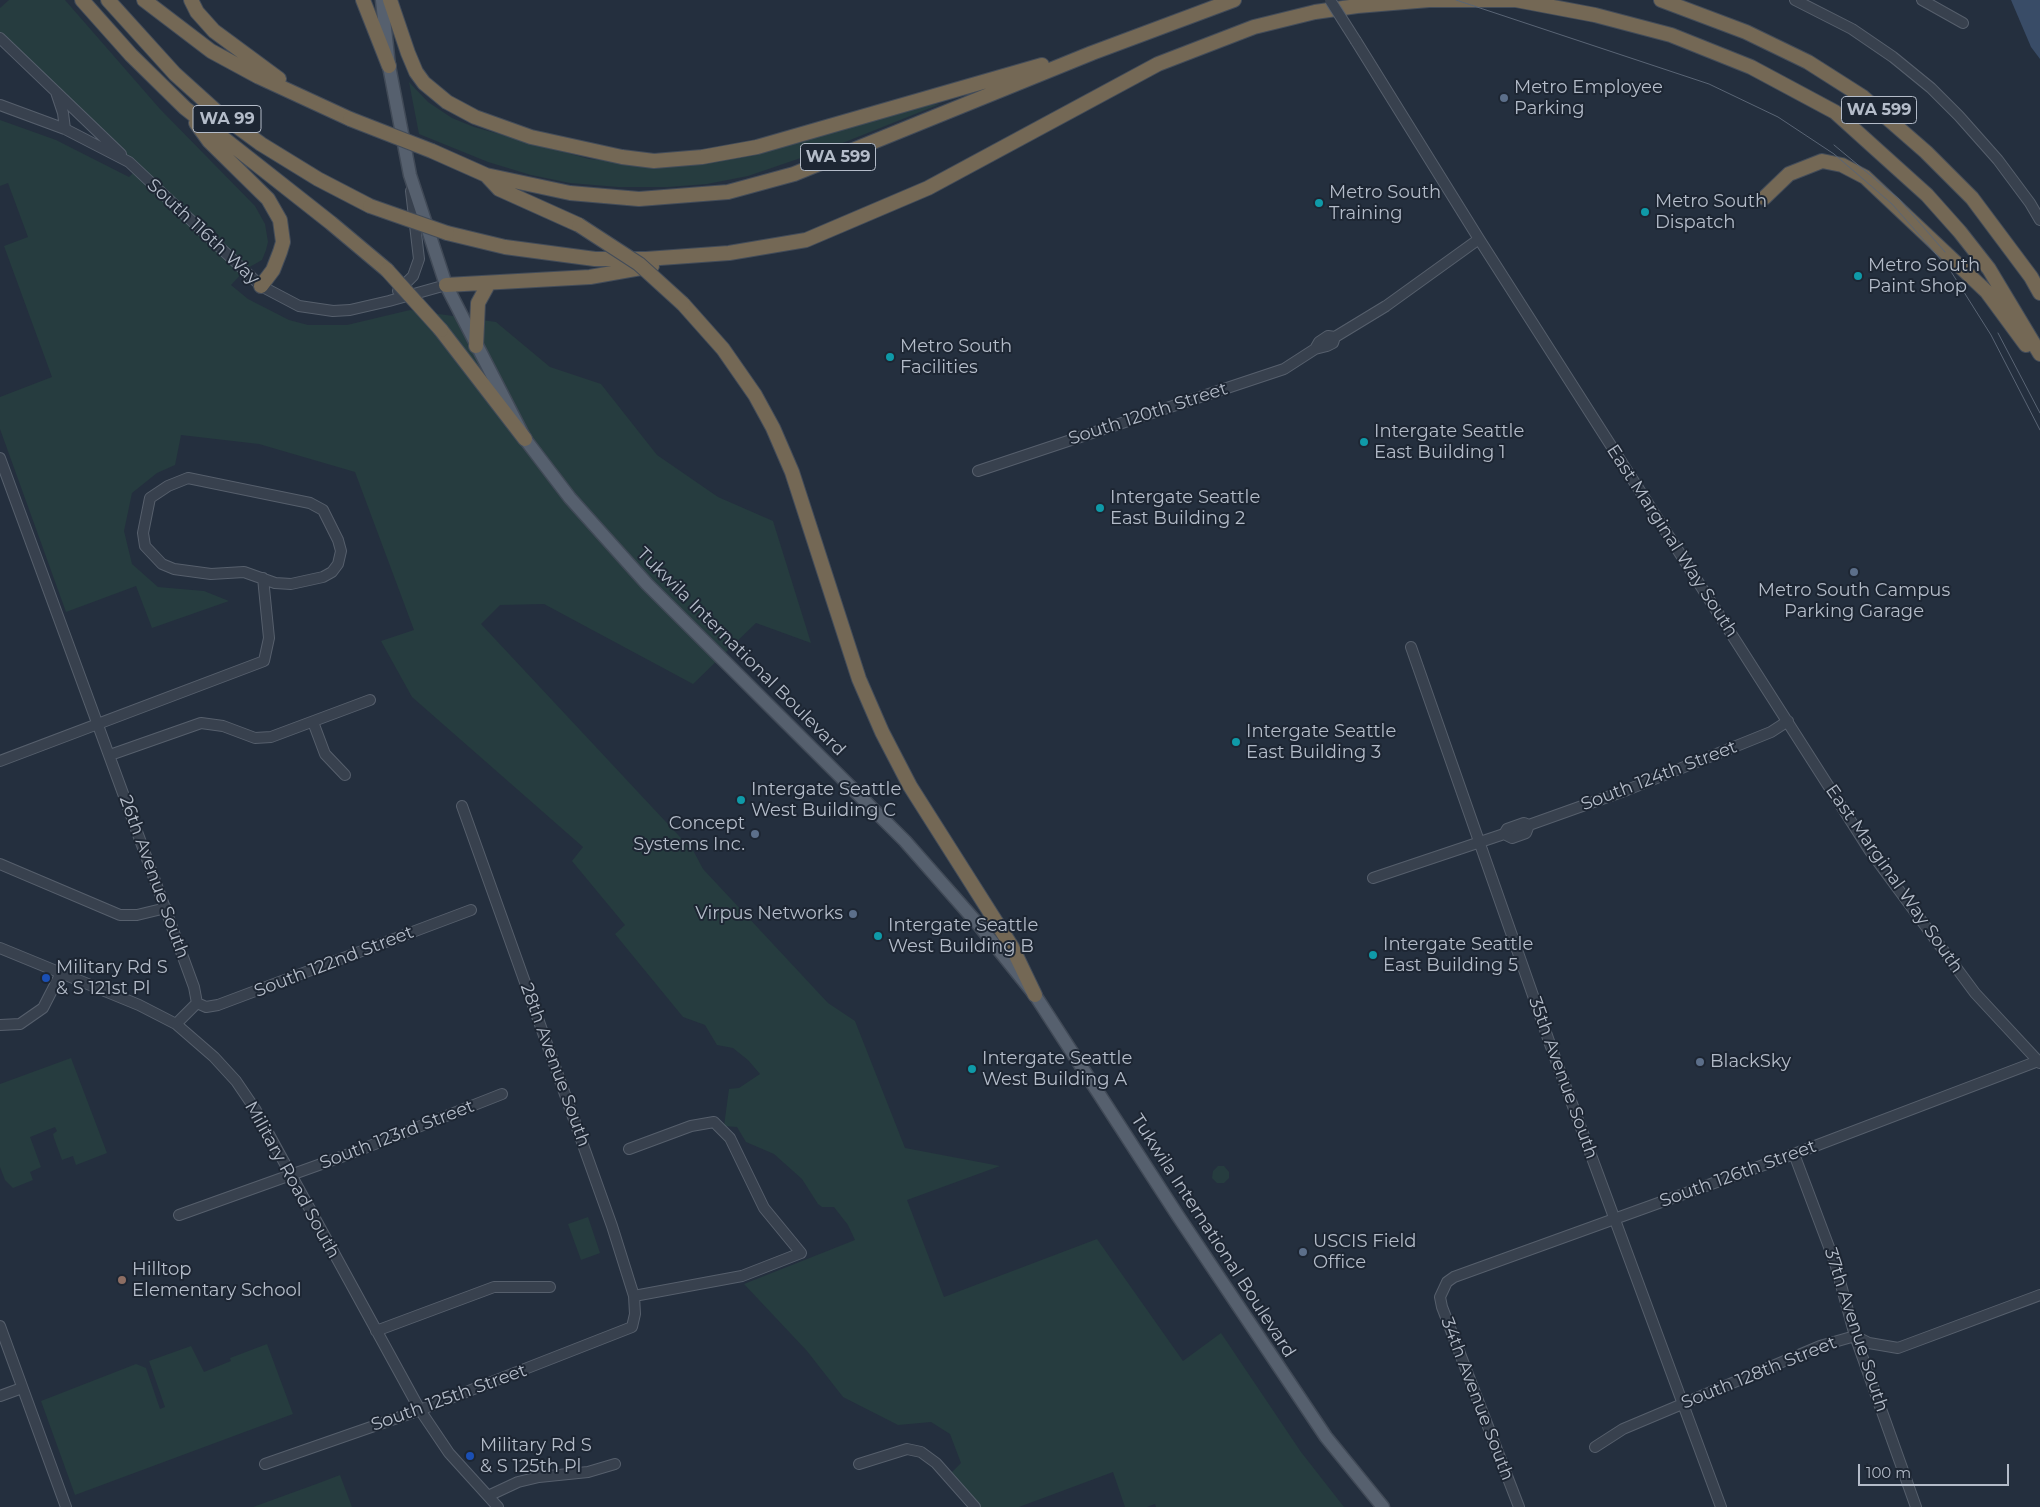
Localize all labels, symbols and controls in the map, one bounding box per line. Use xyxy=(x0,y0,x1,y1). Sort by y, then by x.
place label: Metro Employee Parking xyxy=(1514,77,1663,120)
marker: Metro Employee Parking xyxy=(1498,92,1510,104)
road number: WA 599 xyxy=(1842,96,1916,124)
road number: WA 99 xyxy=(193,106,261,132)
road number: WA 599 xyxy=(800,144,876,170)
street label: South 116th Way xyxy=(142,174,264,290)
place label: Metro South Training xyxy=(1329,182,1441,224)
place label: Metro South Dispatch xyxy=(1655,191,1767,233)
marker: Metro South Training xyxy=(1313,197,1325,209)
marker: Metro South Dispatch xyxy=(1639,206,1651,218)
place label: Metro South Paint Shop xyxy=(1868,255,1980,298)
marker: Metro South Paint Shop xyxy=(1852,270,1864,282)
place label: Metro South Facilities xyxy=(900,336,1012,378)
marker: Metro South Facilities xyxy=(884,351,896,363)
street label: South 120th Street xyxy=(1066,378,1230,450)
place label: Intergate Seattle East Building 1 xyxy=(1374,421,1524,464)
marker: Intergate Seattle East Building 1 xyxy=(1358,436,1370,448)
street label: East Marginal Way South xyxy=(1602,441,1742,641)
place label: Intergate Seattle East Building 2 xyxy=(1110,487,1260,530)
marker: Intergate Seattle East Building 2 xyxy=(1094,502,1106,514)
street label: Tukwila International Boulevard xyxy=(632,543,850,761)
marker: Metro South Campus Parking Garage xyxy=(1848,566,1860,578)
place label: Metro South Campus Parking Garage xyxy=(1758,580,1950,622)
place label: Intergate Seattle East Building 3 xyxy=(1246,721,1396,764)
marker: Intergate Seattle East Building 3 xyxy=(1230,736,1242,748)
street label: South 124th Street xyxy=(1578,736,1740,816)
place label: Intergate Seattle West Building C xyxy=(751,779,901,822)
street label: East Marginal Way South xyxy=(1821,781,1967,977)
street label: 26th Avenue South xyxy=(114,793,194,961)
marker: Intergate Seattle West Building C xyxy=(735,794,747,806)
place label: Concept Systems Inc. xyxy=(633,813,745,856)
marker: Concept Systems Inc. xyxy=(749,828,761,840)
place label: Virpus Networks xyxy=(695,903,843,925)
marker: Virpus Networks xyxy=(847,908,859,920)
place label: Intergate Seattle West Building B xyxy=(888,915,1038,958)
street label: South 122nd Street xyxy=(251,922,417,1002)
marker: Intergate Seattle West Building B xyxy=(872,930,884,942)
place label: Intergate Seattle East Building 5 xyxy=(1383,934,1533,976)
marker: Intergate Seattle East Building 5 xyxy=(1367,949,1379,961)
place label: Military Rd S & S 121st Pl xyxy=(56,957,168,1000)
marker: Military Rd S & S 121st Pl xyxy=(40,972,52,984)
street label: 28th Avenue South xyxy=(515,980,595,1150)
street label: 35th Avenue South xyxy=(1524,994,1602,1162)
place label: Intergate Seattle West Building A xyxy=(982,1048,1132,1090)
place label: BlackSky xyxy=(1710,1051,1791,1073)
marker: BlackSky xyxy=(1694,1056,1706,1068)
marker: Intergate Seattle West Building A xyxy=(966,1063,978,1075)
street label: South 123rd Street xyxy=(317,1096,477,1174)
street label: Military Road South xyxy=(240,1098,344,1262)
street label: Tukwila International Boulevard xyxy=(1126,1110,1300,1362)
street label: South 126th Street xyxy=(1657,1136,1819,1212)
place label: USCIS Field Office xyxy=(1313,1231,1416,1274)
street label: 37th Avenue South xyxy=(1819,1245,1893,1415)
marker: USCIS Field Office xyxy=(1297,1246,1309,1258)
place label: Hilltop Elementary School xyxy=(132,1259,302,1302)
marker: Hilltop Elementary School xyxy=(116,1274,128,1286)
street label: 34th Avenue South xyxy=(1436,1314,1518,1484)
street label: South 128th Street xyxy=(1678,1332,1840,1414)
street label: South 125th Street xyxy=(368,1360,530,1436)
place label: Military Rd S & S 125th Pl xyxy=(480,1435,592,1478)
marker: Military Rd S & S 125th Pl xyxy=(464,1450,476,1462)
scale bar xyxy=(1860,1454,2011,1486)
text: 100 m xyxy=(1866,1463,1911,1482)

